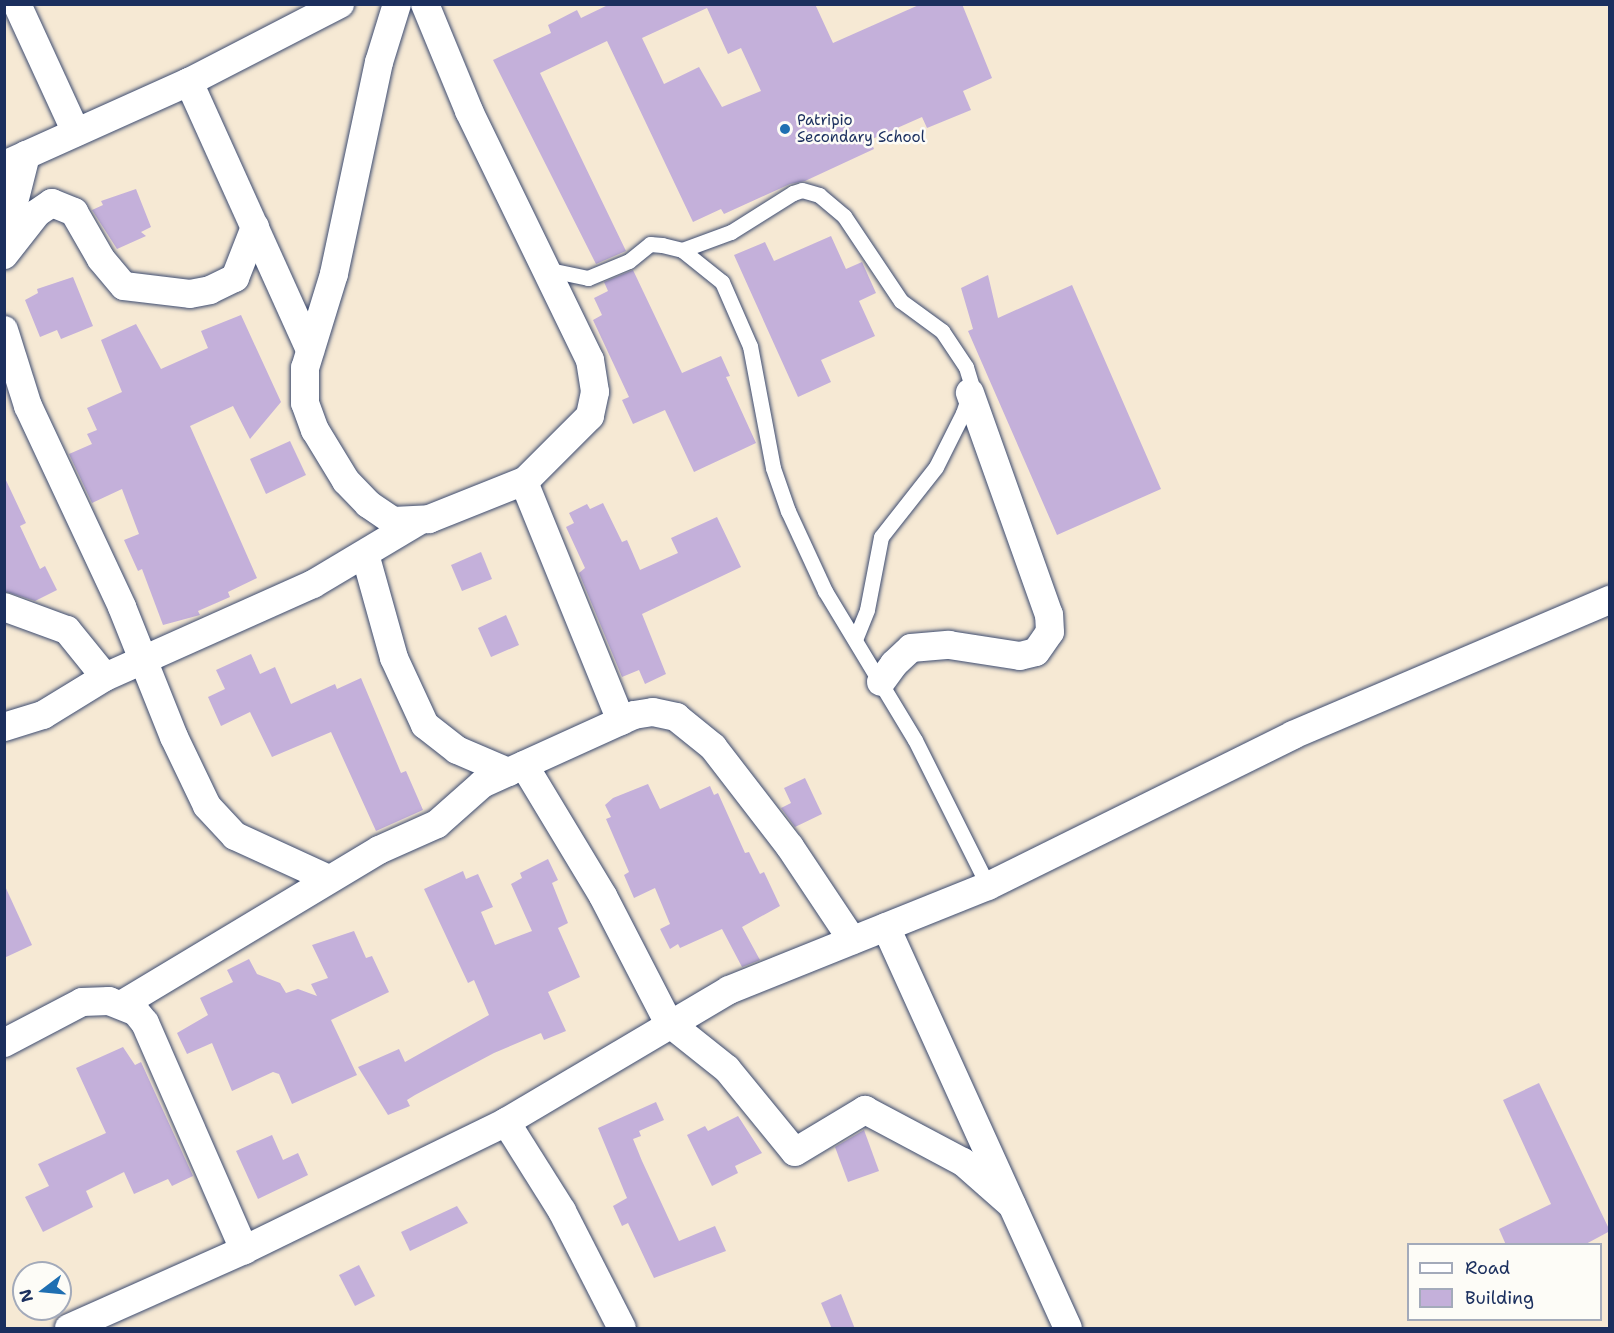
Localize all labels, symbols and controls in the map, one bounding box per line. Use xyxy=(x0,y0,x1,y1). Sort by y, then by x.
place label: Patripio Secondary School xyxy=(797,111,925,146)
marker: Patripio Secondary School xyxy=(778,122,792,136)
legend xyxy=(1407,1243,1602,1321)
text: Road xyxy=(1465,1256,1510,1280)
north arrow xyxy=(12,1261,72,1321)
text: Building xyxy=(1465,1286,1534,1310)
text: N xyxy=(14,1287,38,1305)

